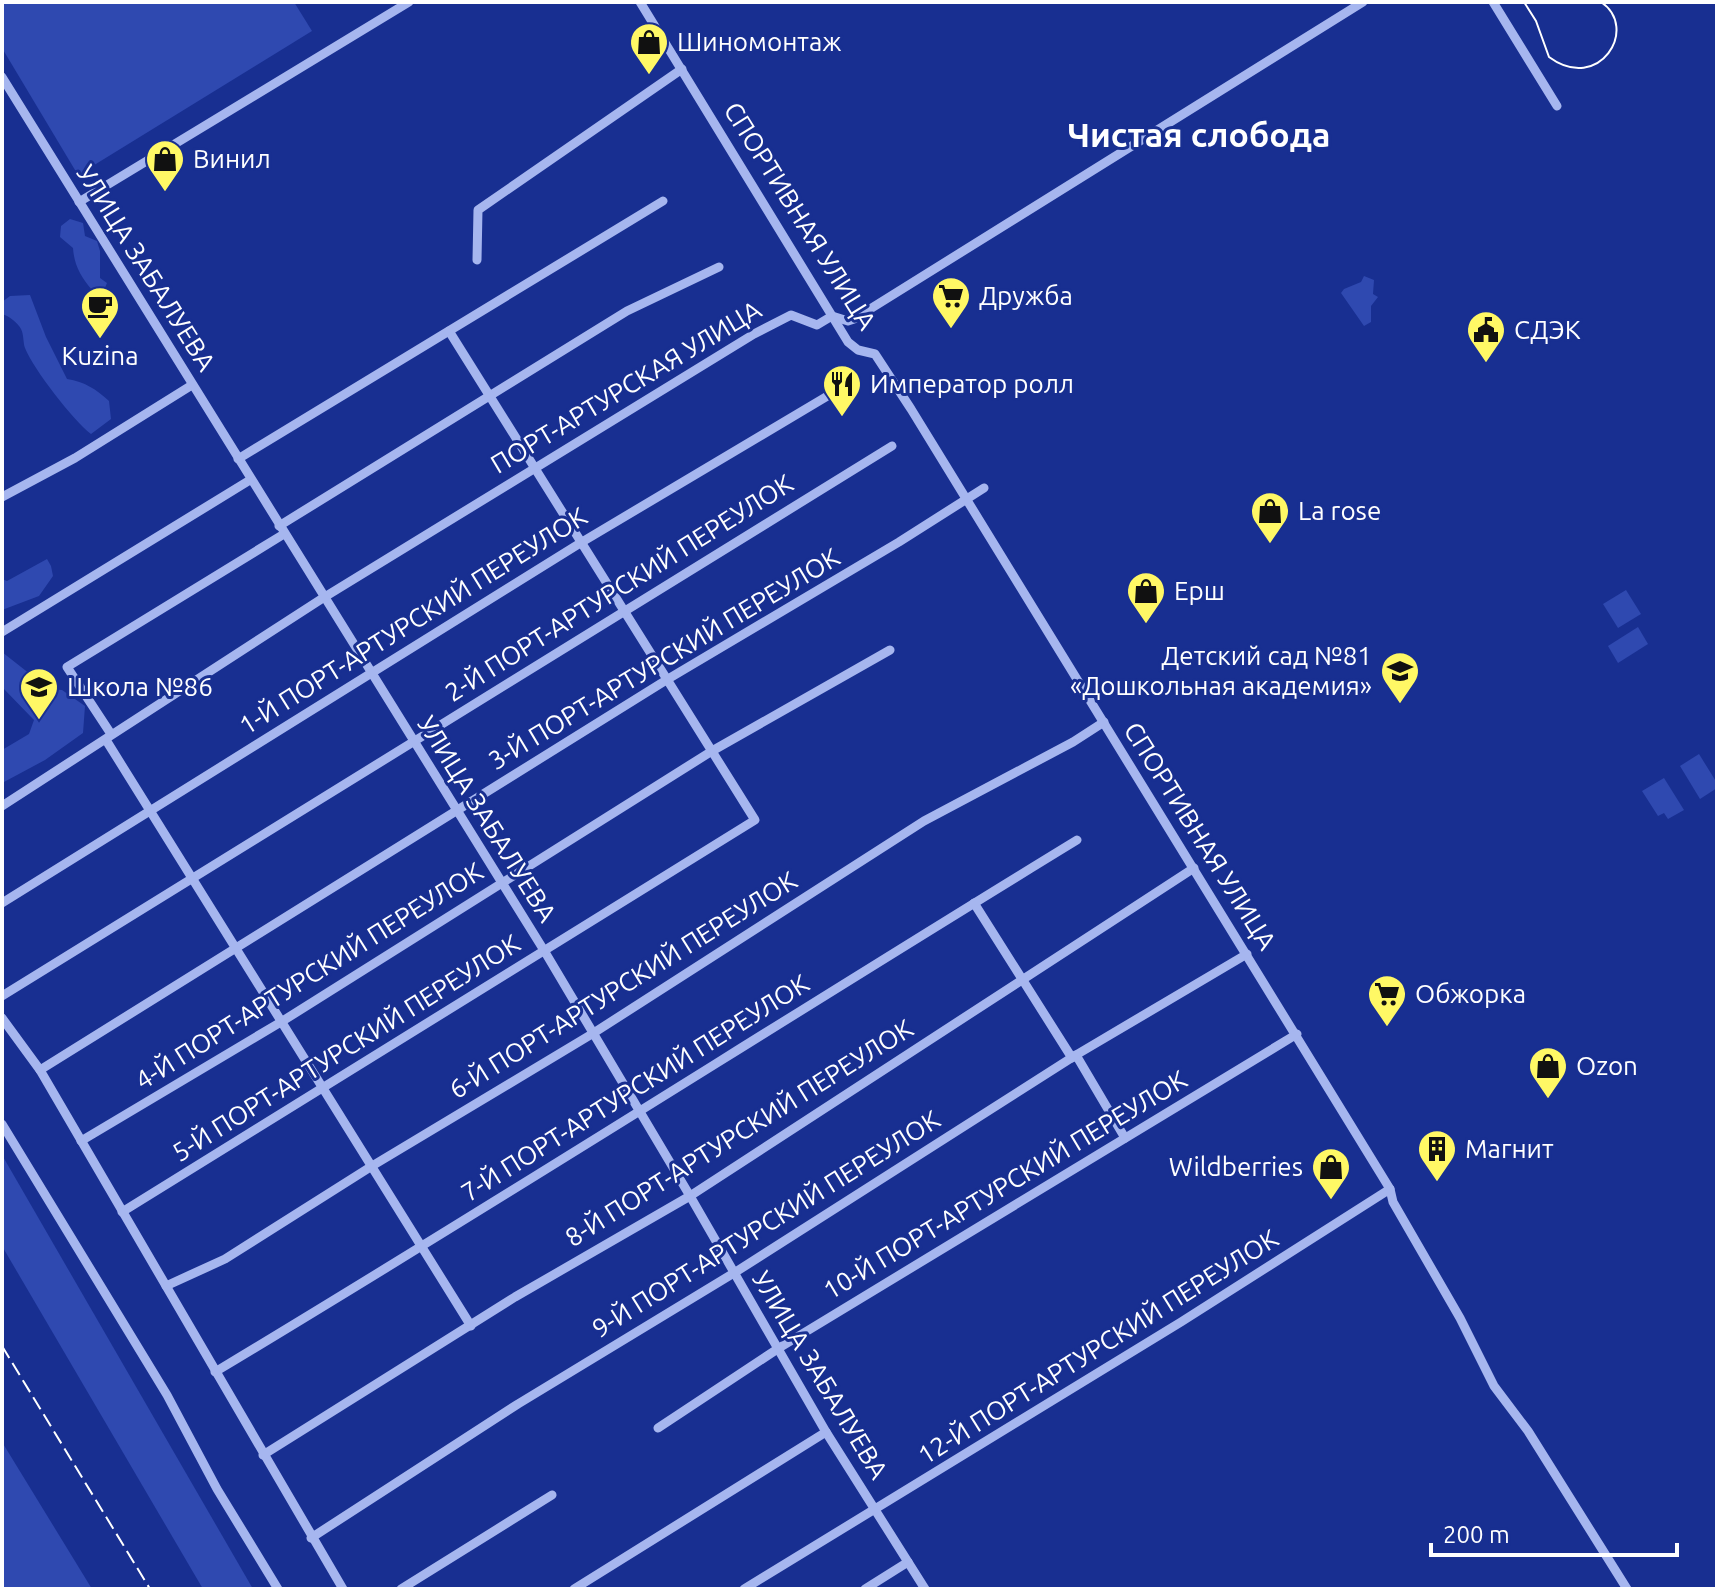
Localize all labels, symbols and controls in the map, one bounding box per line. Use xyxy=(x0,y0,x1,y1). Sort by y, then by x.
shop icon: Шиномонтаж xyxy=(628,21,670,76)
place label: Шиномонтаж xyxy=(677,27,842,56)
street label: СПОРТИВНАЯ УЛИЦА xyxy=(719,97,882,335)
district label: Чистая слобода xyxy=(1067,115,1331,153)
shop icon: Винил xyxy=(144,138,186,193)
place label: Винил xyxy=(193,144,271,173)
street label: УЛИЦА ЗАБАЛУЕВА xyxy=(71,159,222,376)
supermarket icon: Дружба xyxy=(930,275,972,330)
place label: Дружба xyxy=(979,281,1073,310)
cafe icon: Kuzina xyxy=(79,285,121,340)
street label: ПОРТ-АРТУРСКАЯ УЛИЦА xyxy=(485,294,766,479)
public building icon: СДЭК xyxy=(1465,309,1507,364)
place label: СДЭК xyxy=(1514,315,1581,344)
place label: Kuzina xyxy=(61,341,139,370)
restaurant icon: Император ролл xyxy=(821,363,863,418)
place label: Император ролл xyxy=(870,369,1074,398)
street label: 2-Й ПОРТ-АРТУРСКИЙ ПЕРЕУЛОК xyxy=(440,468,798,707)
shop icon: La rose xyxy=(1249,490,1291,545)
place label: La rose xyxy=(1298,496,1381,525)
street label: 1-Й ПОРТ-АРТУРСКИЙ ПЕРЕУЛОК xyxy=(234,501,592,740)
street label: 3-Й ПОРТ-АРТУРСКИЙ ПЕРЕУЛОК xyxy=(483,542,845,775)
shop icon: Ерш xyxy=(1125,570,1167,625)
place label: Ерш xyxy=(1174,576,1225,605)
place label: Детский сад №81 «Дошкольная академия» xyxy=(1070,641,1372,700)
school or university icon: Детский сад №81 «Дошкольная академия» xyxy=(1379,650,1421,705)
school or university icon: Школа №86 xyxy=(18,666,60,721)
place label: Школа №86 xyxy=(67,672,213,701)
street label: УЛИЦА ЗАБАЛУЕВА xyxy=(412,710,563,927)
street label: СПОРТИВНАЯ УЛИЦА xyxy=(1119,717,1282,955)
street label: 4-Й ПОРТ-АРТУРСКИЙ ПЕРЕУЛОК xyxy=(130,856,488,1095)
street label: 6-Й ПОРТ-АРТУРСКИЙ ПЕРЕУЛОК xyxy=(444,865,802,1104)
street label: 5-Й ПОРТ-АРТУРСКИЙ ПЕРЕУЛОК xyxy=(167,928,525,1167)
street label: 7-Й ПОРТ-АРТУРСКИЙ ПЕРЕУЛОК xyxy=(456,968,814,1207)
supermarket icon: Обжорка xyxy=(1366,973,1408,1028)
place label: Обжорка xyxy=(1415,979,1526,1008)
street label: 8-Й ПОРТ-АРТУРСКИЙ ПЕРЕУЛОК xyxy=(560,1013,918,1252)
shop icon: Ozon xyxy=(1527,1045,1569,1100)
place label: Ozon xyxy=(1576,1051,1638,1080)
street label: 10-Й ПОРТ-АРТУРСКИЙ ПЕРЕУЛОК xyxy=(818,1064,1192,1305)
street label: 9-Й ПОРТ-АРТУРСКИЙ ПЕРЕУЛОК xyxy=(587,1104,945,1343)
building icon: Магнит xyxy=(1416,1128,1458,1183)
place label: Магнит xyxy=(1465,1134,1554,1163)
shop icon: Wildberries xyxy=(1310,1146,1352,1201)
place label: Wildberries xyxy=(1169,1152,1303,1181)
street label: 12-Й ПОРТ-АРТУРСКИЙ ПЕРЕУЛОК xyxy=(912,1223,1283,1470)
street label: УЛИЦА ЗАБАЛУЕВА xyxy=(747,1266,894,1484)
scale bar xyxy=(1431,1507,1677,1557)
text: 200 m xyxy=(1443,1521,1510,1548)

